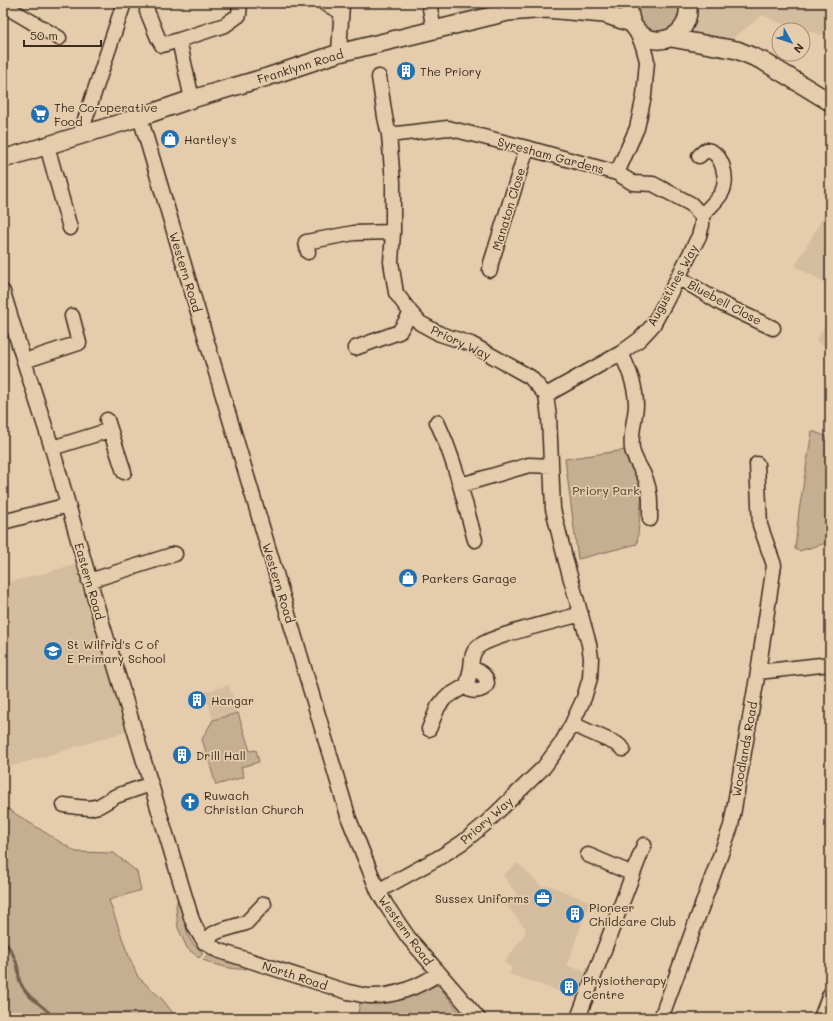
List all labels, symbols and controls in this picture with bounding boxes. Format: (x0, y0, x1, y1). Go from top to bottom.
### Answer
scale bar (24, 22, 101, 48)
north arrow (771, 22, 811, 62)
text: 50 m (30, 27, 58, 43)
text: N (791, 41, 808, 57)
street label: Franklynn Road (255, 45, 346, 87)
building icon: The Priory (395, 60, 417, 82)
place label: The Priory (420, 63, 481, 79)
place label: The Co-operative Food (54, 99, 158, 129)
supermarket icon: The Co-operative Food (29, 103, 51, 125)
shop icon: Hartley's (159, 128, 181, 150)
place label: Hartley's (184, 131, 237, 147)
street label: Syresham Gardens (496, 133, 606, 177)
street label: Manaton Close (488, 166, 528, 252)
street label: Western Road (166, 230, 206, 314)
street label: Augustines Way (643, 241, 701, 329)
street label: Bluebell Close (685, 276, 765, 328)
street label: Priory Way (428, 321, 494, 363)
park label: Priory Park (572, 482, 640, 498)
street label: Eastern Road (71, 541, 109, 622)
street label: Western Road (259, 541, 299, 625)
shop icon: Parkers Garage (397, 567, 419, 589)
place label: Parkers Garage (422, 570, 517, 586)
place label: St Wilfrid's C of E Primary School (67, 636, 166, 666)
school or university icon: St Wilfrid's C of E Primary School (42, 640, 64, 662)
building icon: Hangar (186, 689, 208, 711)
place label: Hangar (211, 692, 254, 708)
street label: Woodlands Road (728, 700, 760, 798)
building icon: Drill Hall (171, 744, 193, 766)
place label: Drill Hall (196, 747, 246, 763)
place label: Ruwach Christian Church (204, 787, 304, 817)
church icon: Ruwach Christian Church (179, 791, 201, 813)
street label: Priory Way (456, 793, 516, 847)
office icon: Sussex Uniforms (532, 887, 554, 909)
place label: Sussex Uniforms (435, 890, 529, 906)
street label: Western Road (375, 892, 437, 969)
place label: Pioneer Childcare Club (589, 899, 676, 929)
building icon: Pioneer Childcare Club (564, 903, 586, 925)
street label: North Road (260, 957, 330, 993)
place label: Physiotherapy Centre (583, 972, 667, 1002)
building icon: Physiotherapy Centre (558, 976, 580, 998)

